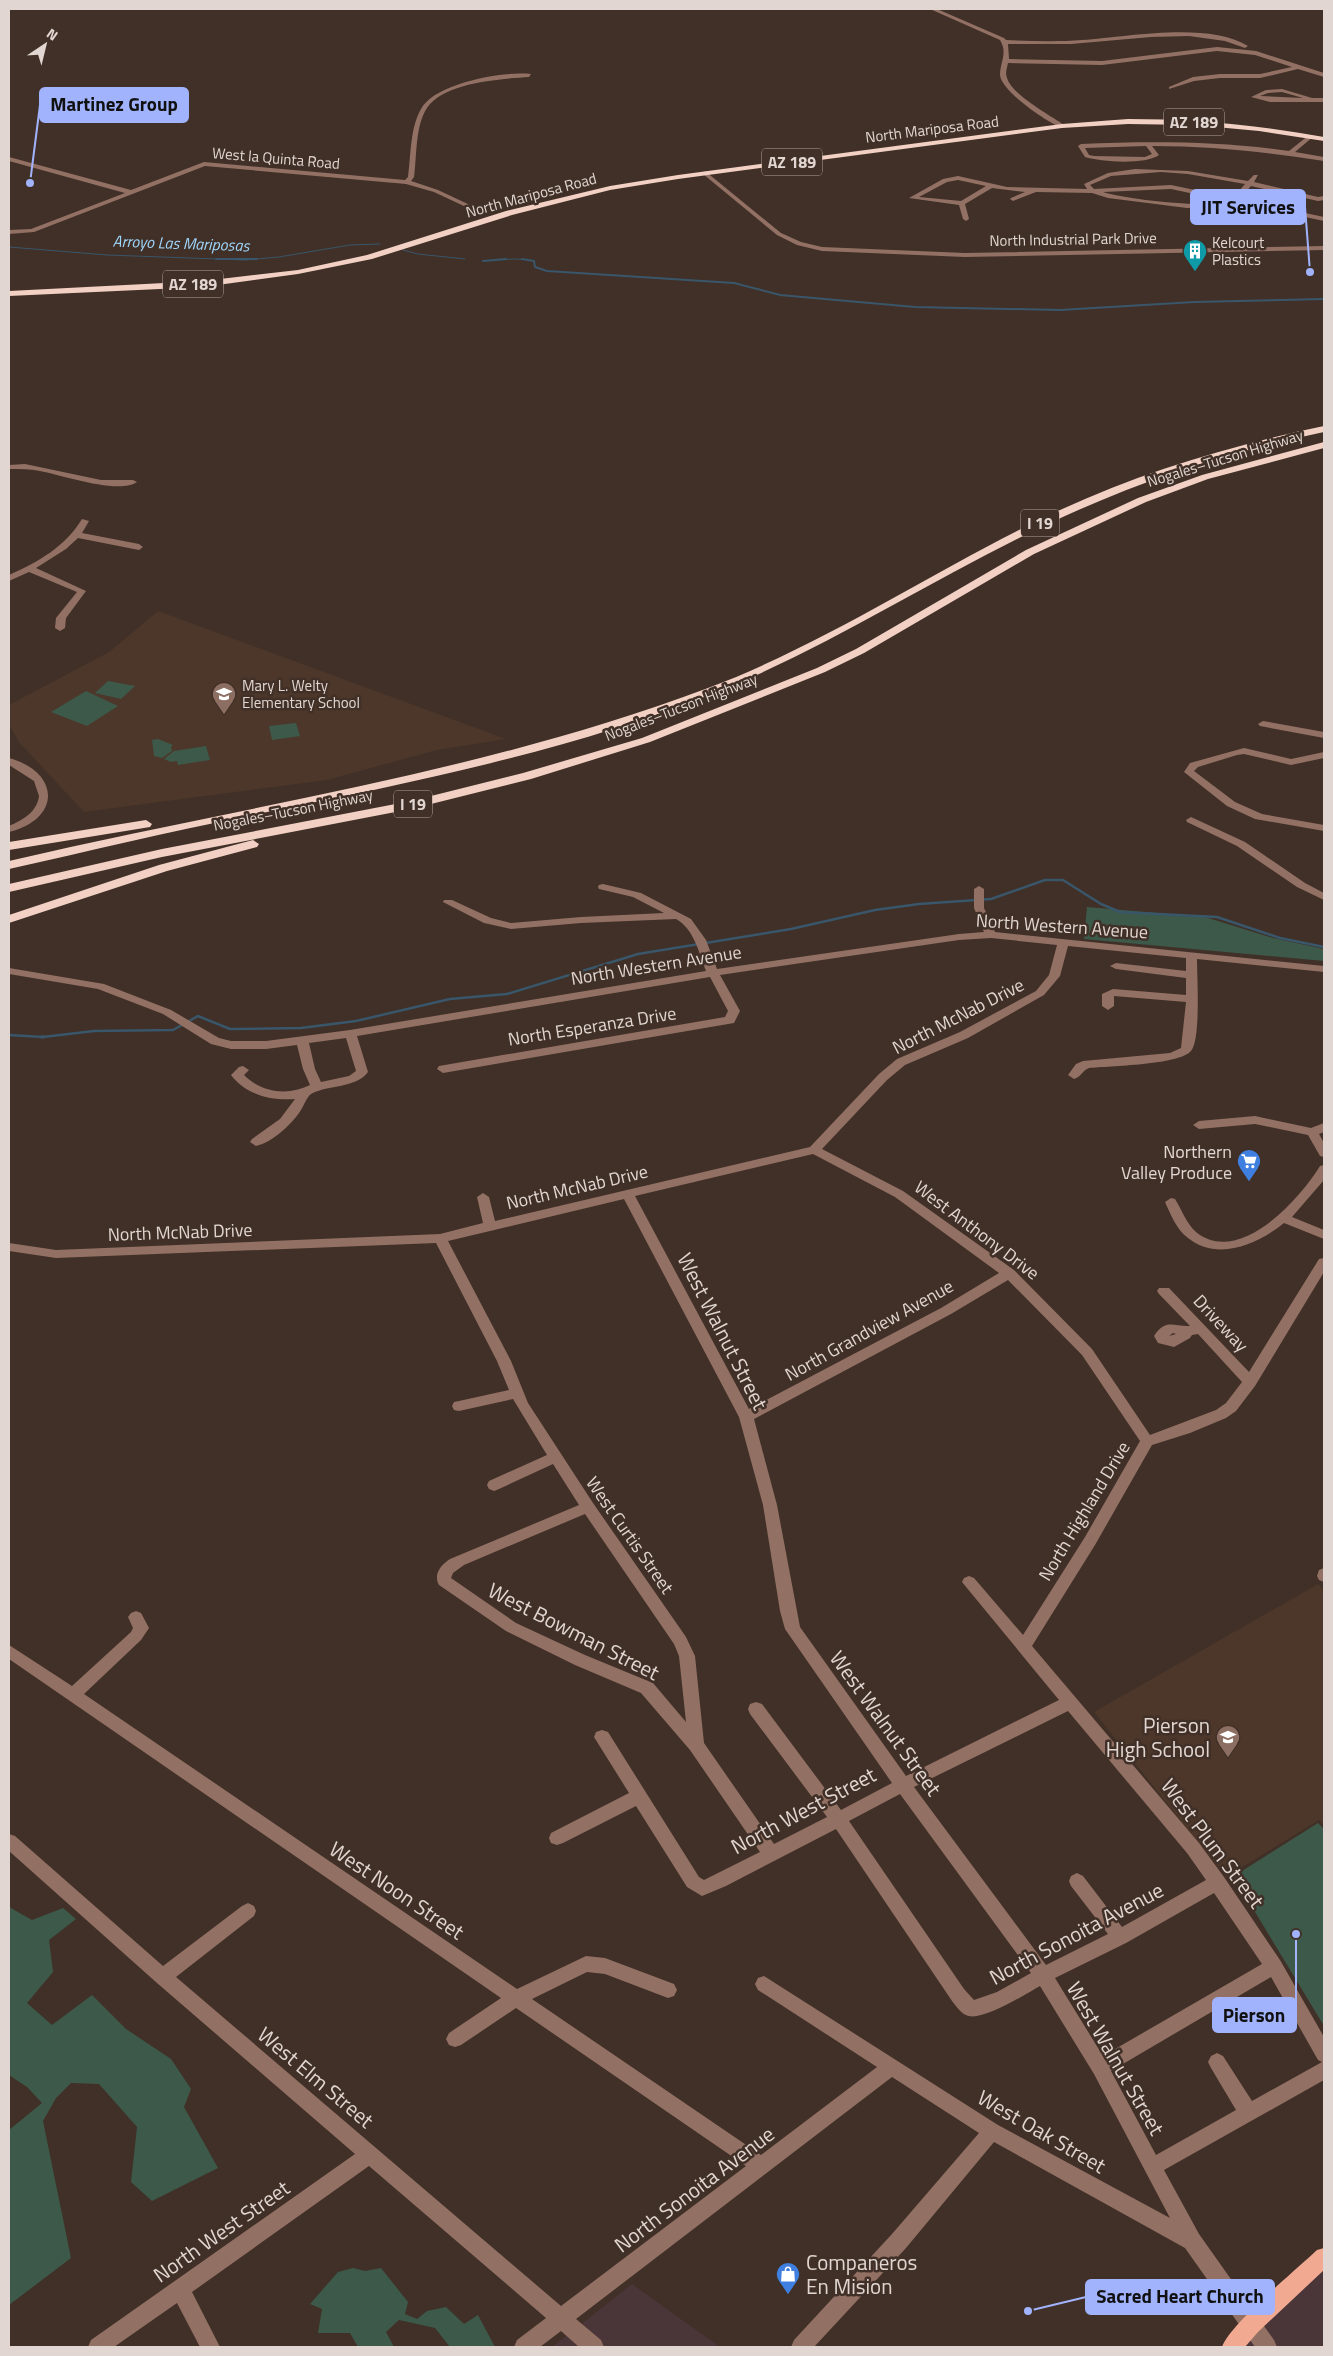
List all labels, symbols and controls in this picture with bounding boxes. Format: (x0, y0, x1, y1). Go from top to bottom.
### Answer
north arrow (20, 20, 70, 70)
text: N (43, 23, 63, 45)
callout: Martinez Group (40, 88, 188, 122)
text: Martinez Group (50, 89, 178, 118)
road number: AZ 189 (1164, 108, 1224, 136)
street label: North Mariposa Road (864, 109, 1000, 149)
street label: West la Quinta Road (211, 141, 341, 175)
road number: AZ 189 (762, 148, 822, 176)
street label: North Mariposa Road (463, 166, 599, 224)
callout: JIT Services (1191, 190, 1305, 224)
text: JIT Services (1201, 192, 1295, 221)
street label: North Industrial Park Drive (989, 226, 1157, 252)
water label: Arroyo Las Mariposas (112, 229, 251, 257)
place label: Kelcourt Plastics (1212, 231, 1265, 271)
building icon: Kelcourt Plastics (1182, 238, 1208, 272)
road number: AZ 189 (163, 270, 223, 298)
street label: Nogales–Tucson Highway (1144, 423, 1306, 493)
road number: I 19 (1021, 509, 1059, 536)
street label: Nogales–Tucson Highway (601, 667, 761, 747)
place label: Mary L. Welty Elementary School (242, 674, 360, 714)
school or university icon: Mary L. Welty Elementary School (211, 681, 237, 715)
street label: Nogales–Tucson Highway (211, 783, 375, 837)
road number: I 19 (394, 791, 432, 818)
street label: North Western Avenue (975, 907, 1149, 945)
street label: North Western Avenue (569, 938, 743, 992)
street label: North McNab Drive (887, 971, 1029, 1061)
street label: North Esperanza Drive (506, 999, 678, 1053)
place label: Northern Valley Produce (1121, 1138, 1232, 1186)
supermarket icon: Northern Valley Produce (1236, 1148, 1262, 1182)
street label: North McNab Drive (504, 1158, 650, 1216)
street label: West Anthony Drive (909, 1174, 1045, 1286)
street label: North McNab Drive (107, 1216, 253, 1248)
street label: West Walnut Street (670, 1247, 777, 1416)
street label: North Grandview Avenue (780, 1272, 958, 1388)
street label: Driveway (1187, 1288, 1255, 1358)
street label: North Highland Drive (1032, 1436, 1136, 1586)
street label: West Curtis Street (579, 1471, 681, 1600)
street label: West Bowman Street (483, 1574, 666, 1688)
street label: West Walnut Street (822, 1644, 950, 1803)
place label: Pierson High School (1106, 1709, 1210, 1765)
school or university icon: Pierson High School (1215, 1724, 1241, 1758)
street label: North West Street (725, 1758, 882, 1862)
street label: West Plum Street (1153, 1771, 1273, 1915)
street label: West Noon Street (323, 1833, 471, 1947)
street label: North Sonoita Avenue (983, 1873, 1169, 1993)
street label: West Walnut Street (1059, 1975, 1173, 2141)
callout: Pierson (1213, 1998, 1296, 2032)
text: Pierson (1223, 2000, 1285, 2029)
street label: West Elm Street (251, 2019, 382, 2136)
street label: West Oak Street (972, 2081, 1113, 2181)
street label: North Sonoita Avenue (607, 2118, 781, 2260)
street label: North West Street (146, 2172, 296, 2290)
place label: Companeros En Mision (806, 2246, 917, 2302)
shop icon: Companeros En Mision (775, 2261, 801, 2295)
callout: Sacred Heart Church (1086, 2280, 1274, 2314)
text: Sacred Heart Church (1096, 2281, 1264, 2310)

